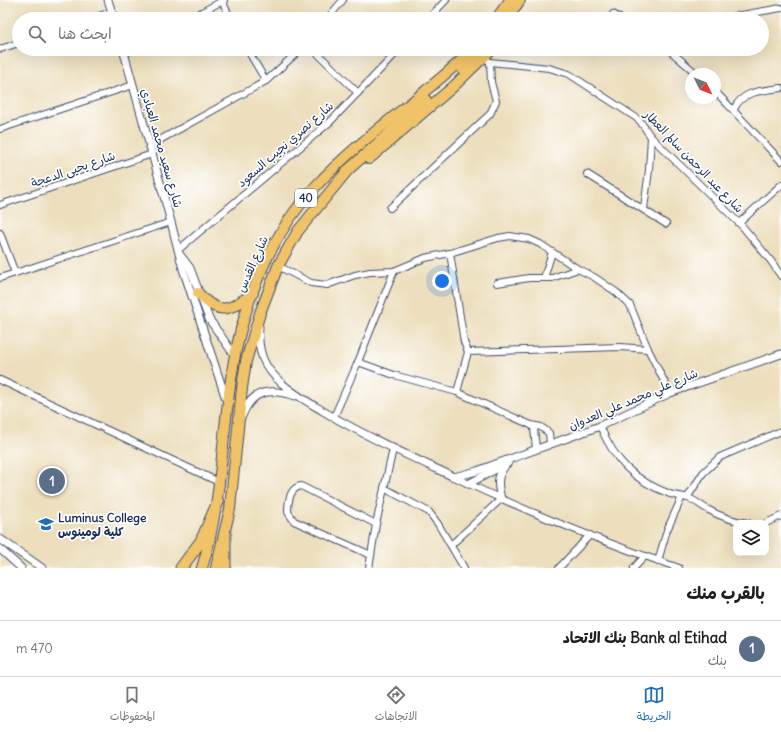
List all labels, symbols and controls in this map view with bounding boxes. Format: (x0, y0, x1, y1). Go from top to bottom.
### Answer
search box (12, 12, 769, 56)
icon: search (26, 23, 48, 45)
text: ابحث هنا (58, 24, 112, 43)
north arrow (685, 68, 721, 104)
street label: شارع سعيد محمد العبادي (136, 87, 186, 210)
street label: شارع نصري نجيب السعود (234, 98, 338, 192)
street label: شارع عبد الرحمن سالم العطار (638, 106, 747, 218)
street label: شارع يحيى الدعجة (29, 148, 118, 192)
road number: 40 (295, 189, 317, 207)
street label: شارع القدس (233, 234, 273, 295)
your location (432, 271, 452, 291)
street label: شارع علي محمد علي العدوان (566, 365, 701, 437)
pin: 1 (39, 466, 65, 496)
place label: Luminus College كلية لومينوس (58, 510, 147, 540)
school or university icon: Luminus College كلية لومينوس (37, 515, 55, 533)
map controls (733, 520, 769, 556)
button: layers (733, 520, 769, 556)
text: بالقرب منك (686, 582, 765, 604)
text: Bank al Etihad بنك الاتحاد (563, 628, 727, 647)
text: 470 m (16, 640, 53, 657)
text: 1 (749, 640, 755, 657)
text: بنك (708, 652, 727, 669)
tab: المحفوظات (110, 684, 155, 726)
tab: الاتجاهات (375, 684, 417, 726)
tab: الخريطة (637, 684, 671, 726)

